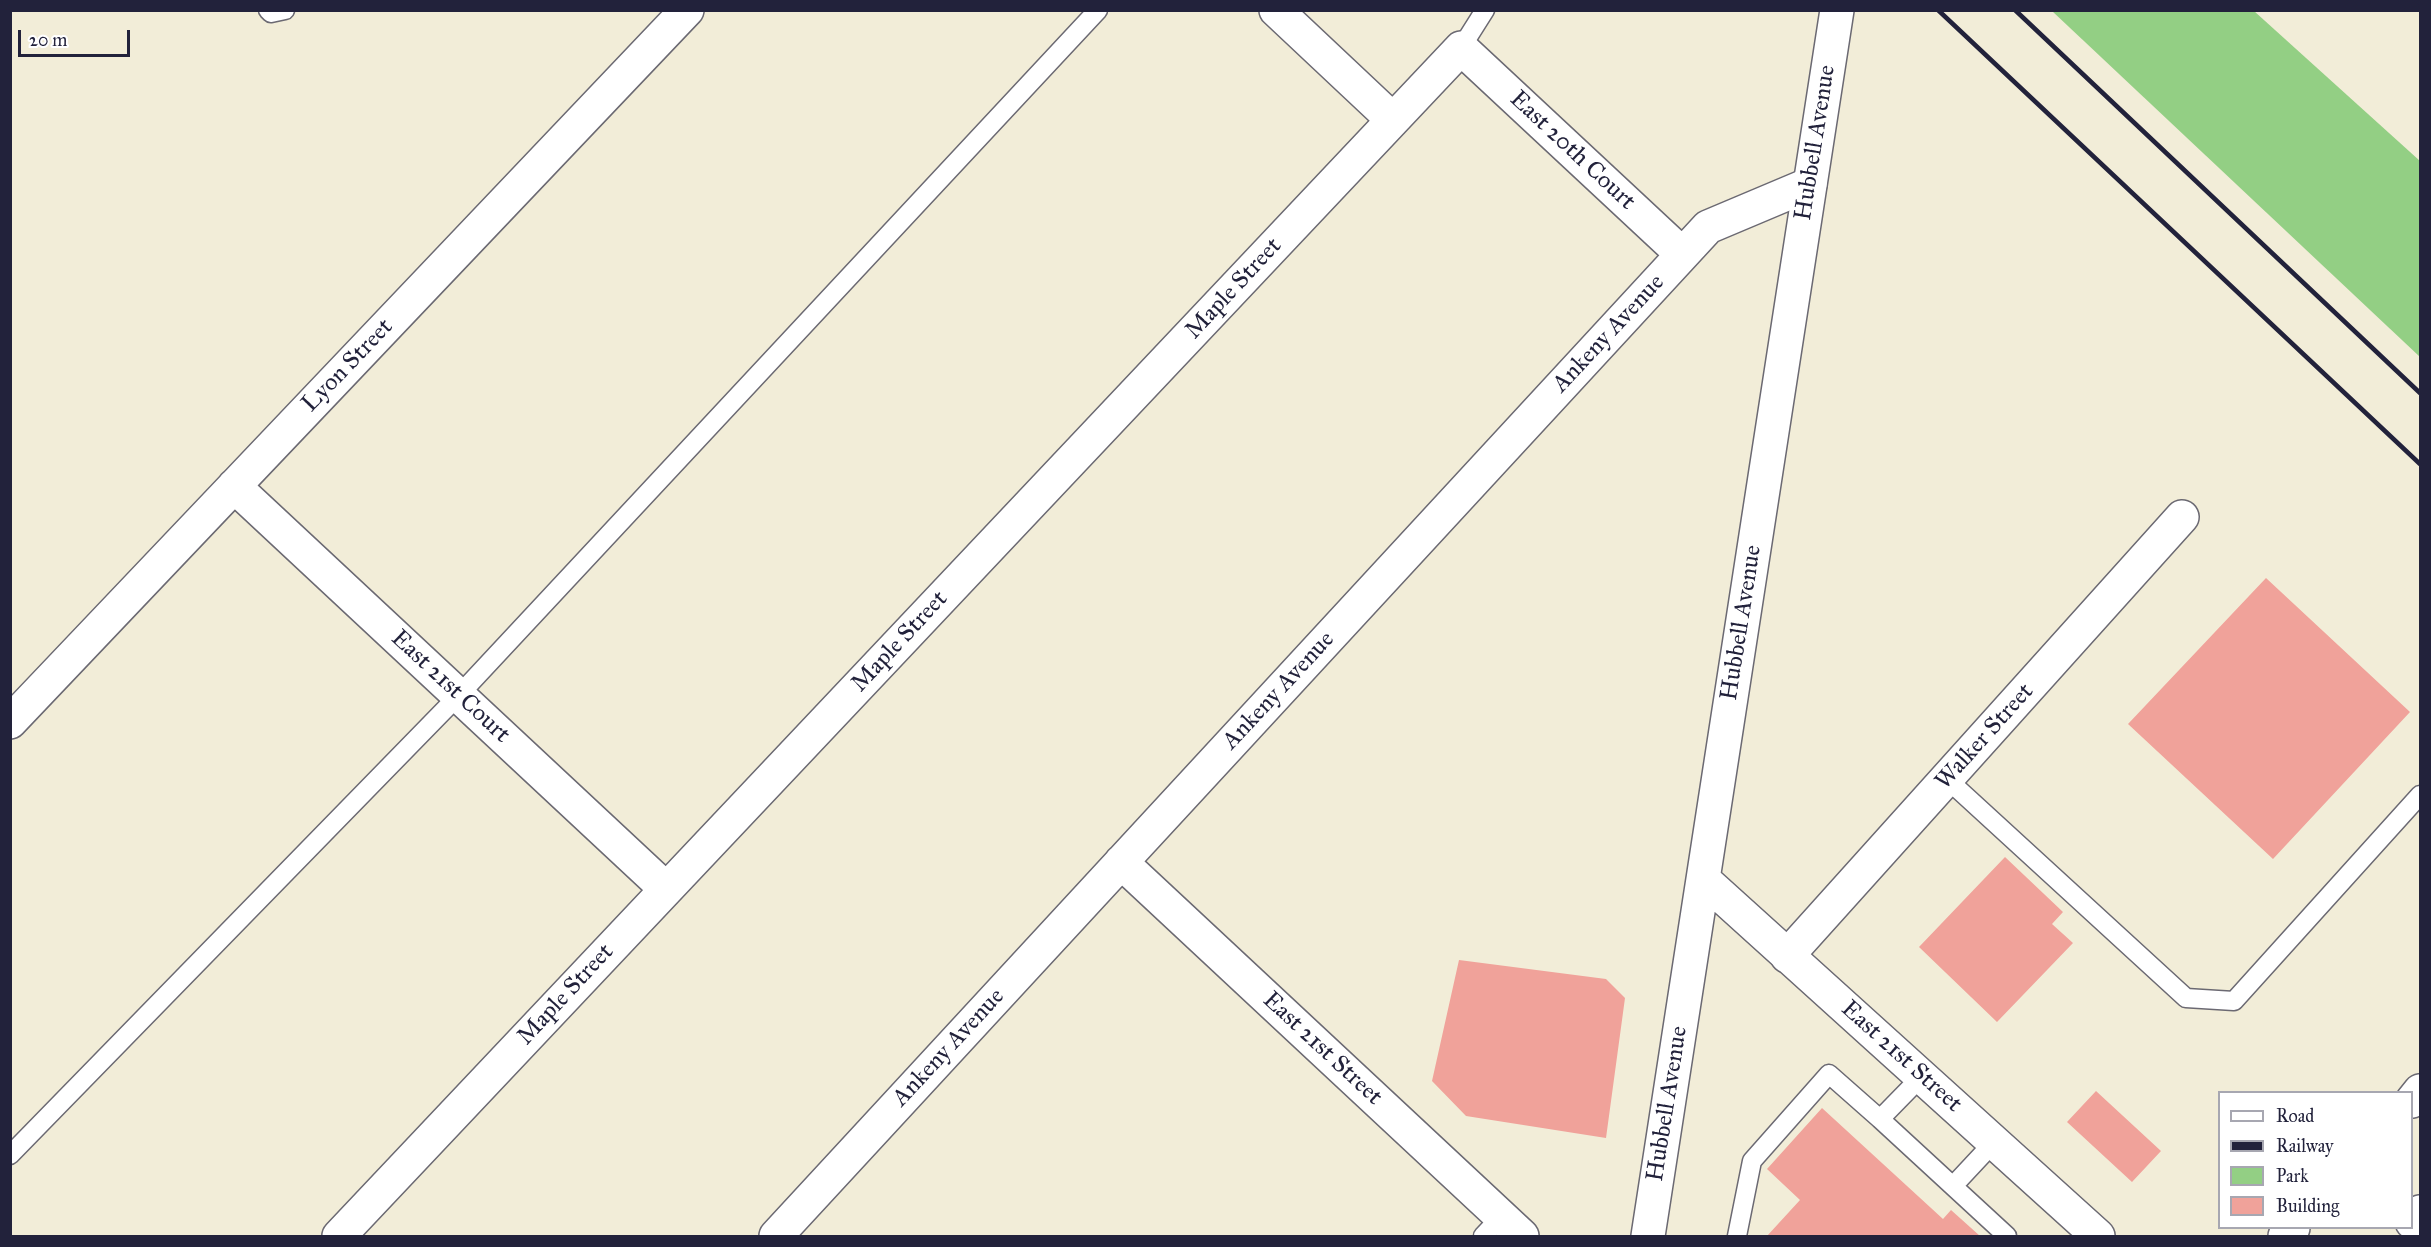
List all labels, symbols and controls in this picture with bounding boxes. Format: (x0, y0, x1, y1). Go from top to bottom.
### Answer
scale bar (21, 18, 134, 56)
text: 20 m (29, 29, 67, 51)
street label: Hubbell Avenue (1790, 63, 1842, 223)
street label: East 20th Court (1503, 85, 1641, 217)
street label: Maple Street (1180, 232, 1288, 346)
street label: Ankeny Avenue (1547, 269, 1671, 399)
street label: Lyon Street (296, 313, 400, 419)
street label: Hubbell Avenue (1716, 543, 1768, 703)
street label: Maple Street (846, 585, 954, 699)
street label: East 21st Court (384, 624, 516, 750)
street label: Ankeny Avenue (1217, 626, 1341, 756)
street label: Walker Street (1930, 678, 2040, 796)
street label: Maple Street (512, 938, 620, 1052)
street label: Ankeny Avenue (887, 983, 1011, 1113)
street label: East 21st Street (1256, 986, 1388, 1112)
street label: East 21st Street (1834, 995, 1968, 1119)
street label: Hubbell Avenue (1642, 1024, 1694, 1184)
legend (2218, 1091, 2413, 1229)
text: Road (2276, 1105, 2314, 1127)
text: Railway (2276, 1135, 2333, 1157)
text: Park (2276, 1165, 2309, 1187)
text: Building (2276, 1195, 2339, 1217)

